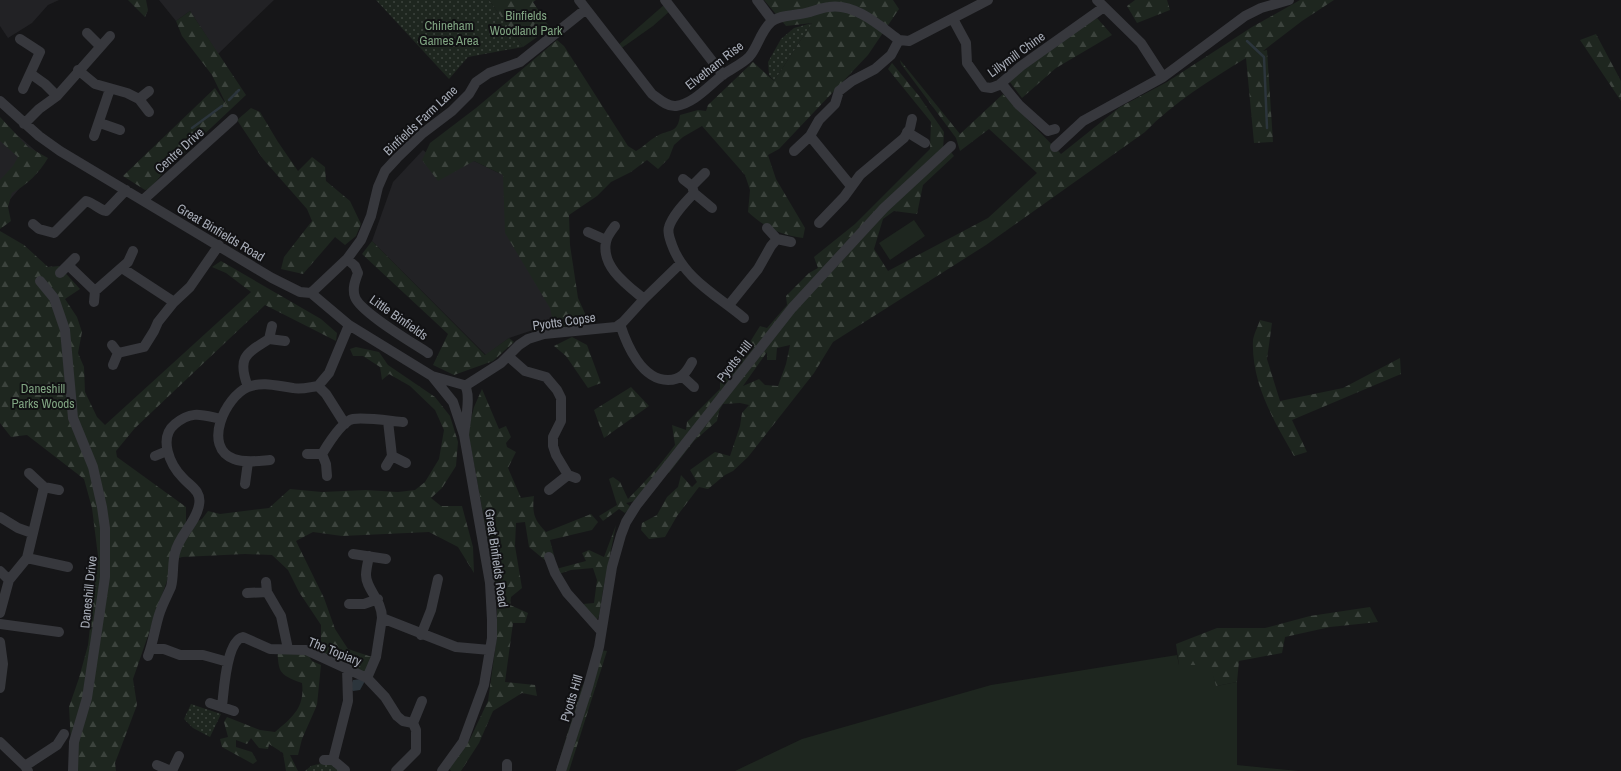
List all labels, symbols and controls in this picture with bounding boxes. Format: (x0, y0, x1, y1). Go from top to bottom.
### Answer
park label: Binfields Woodland Park (490, 7, 563, 39)
park label: Chineham Games Area (419, 17, 479, 49)
street label: Lillymill Chine (984, 28, 1048, 81)
street label: Elvetham Rise (682, 37, 747, 93)
street label: Binfields Farm Lane (380, 82, 461, 159)
street label: Centre Drive (151, 124, 208, 177)
street label: Great Binfields Road (174, 200, 268, 265)
street label: Little Binfields (366, 291, 431, 344)
street label: Pyotts Copse (531, 309, 597, 334)
street label: Pyotts Hill (713, 337, 756, 385)
park label: Daneshill Parks Woods (11, 380, 75, 412)
street label: Great Binfields Road (481, 508, 512, 609)
street label: Daneshill Drive (76, 555, 101, 629)
street label: The Topiary (306, 633, 365, 670)
street label: Pyotts Hill (556, 673, 587, 724)

